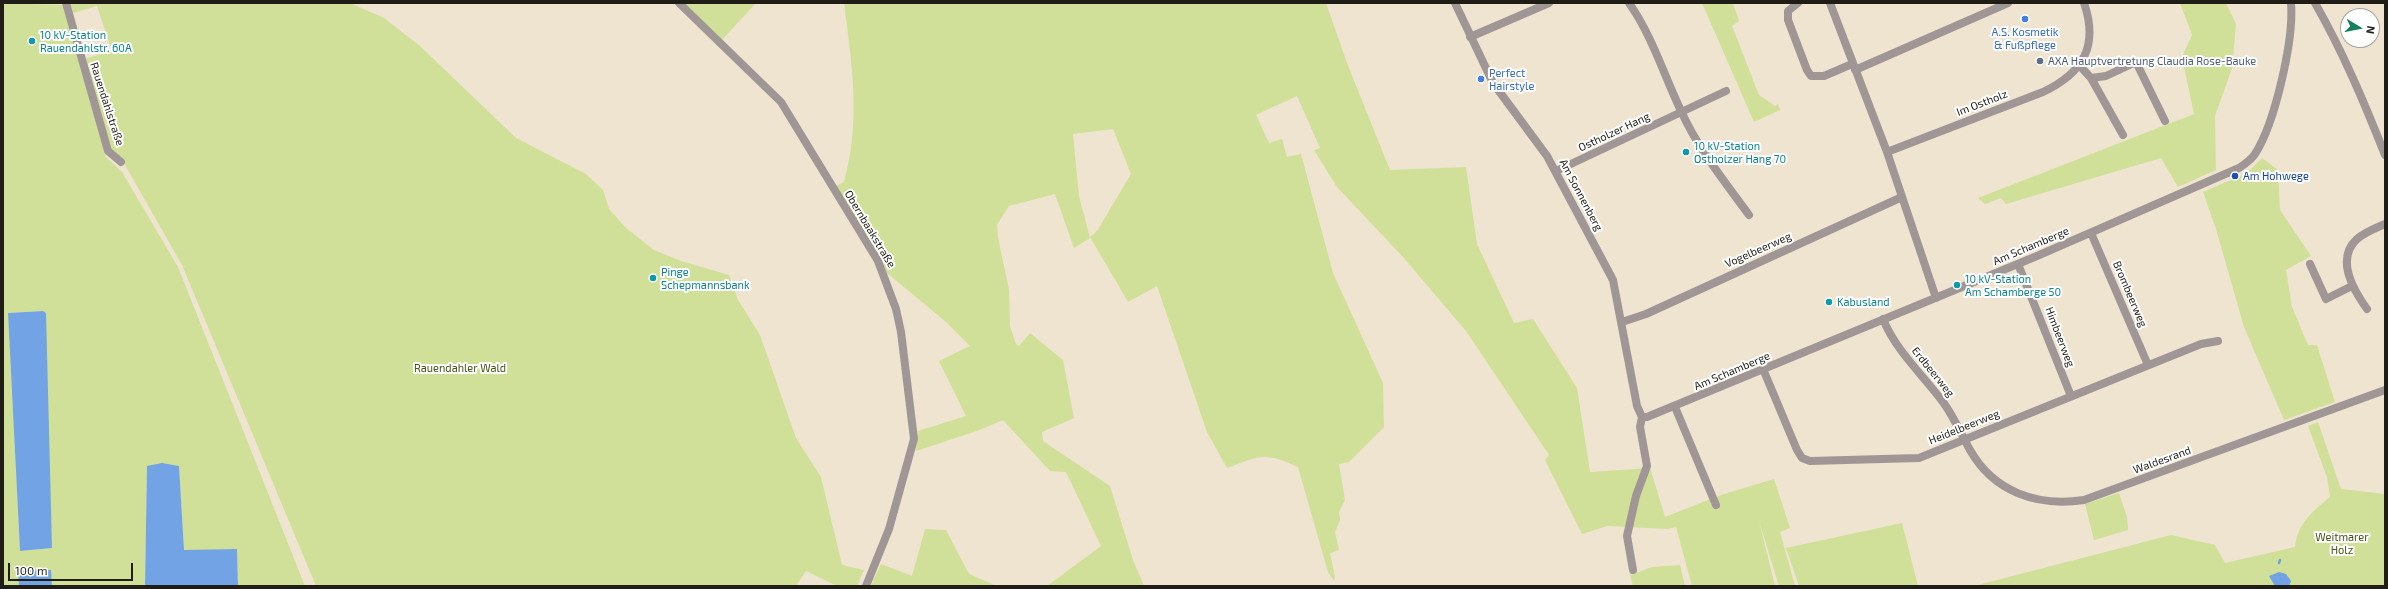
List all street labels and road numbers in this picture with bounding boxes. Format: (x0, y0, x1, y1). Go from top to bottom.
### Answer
street label: Rauendahlstraße (87, 61, 127, 147)
street label: Im Ostholz (1955, 87, 2009, 119)
street label: Ostholzer Hang (1576, 110, 1652, 154)
street label: Am Sonnenberg (1557, 157, 1605, 233)
street label: Obernbaakstraße (842, 188, 898, 270)
street label: Am Schamberge (1991, 224, 2071, 268)
street label: Vogelbeerweg (1723, 229, 1793, 271)
street label: Brombeerweg (2110, 259, 2150, 329)
street label: Himbeerweg (2042, 305, 2078, 369)
street label: Erdbeerweg (1909, 344, 1957, 400)
street label: Am Schamberge (1692, 349, 1772, 393)
street label: Heidelbeerweg (1927, 407, 2001, 447)
street label: Waldesrand (2131, 443, 2193, 477)

